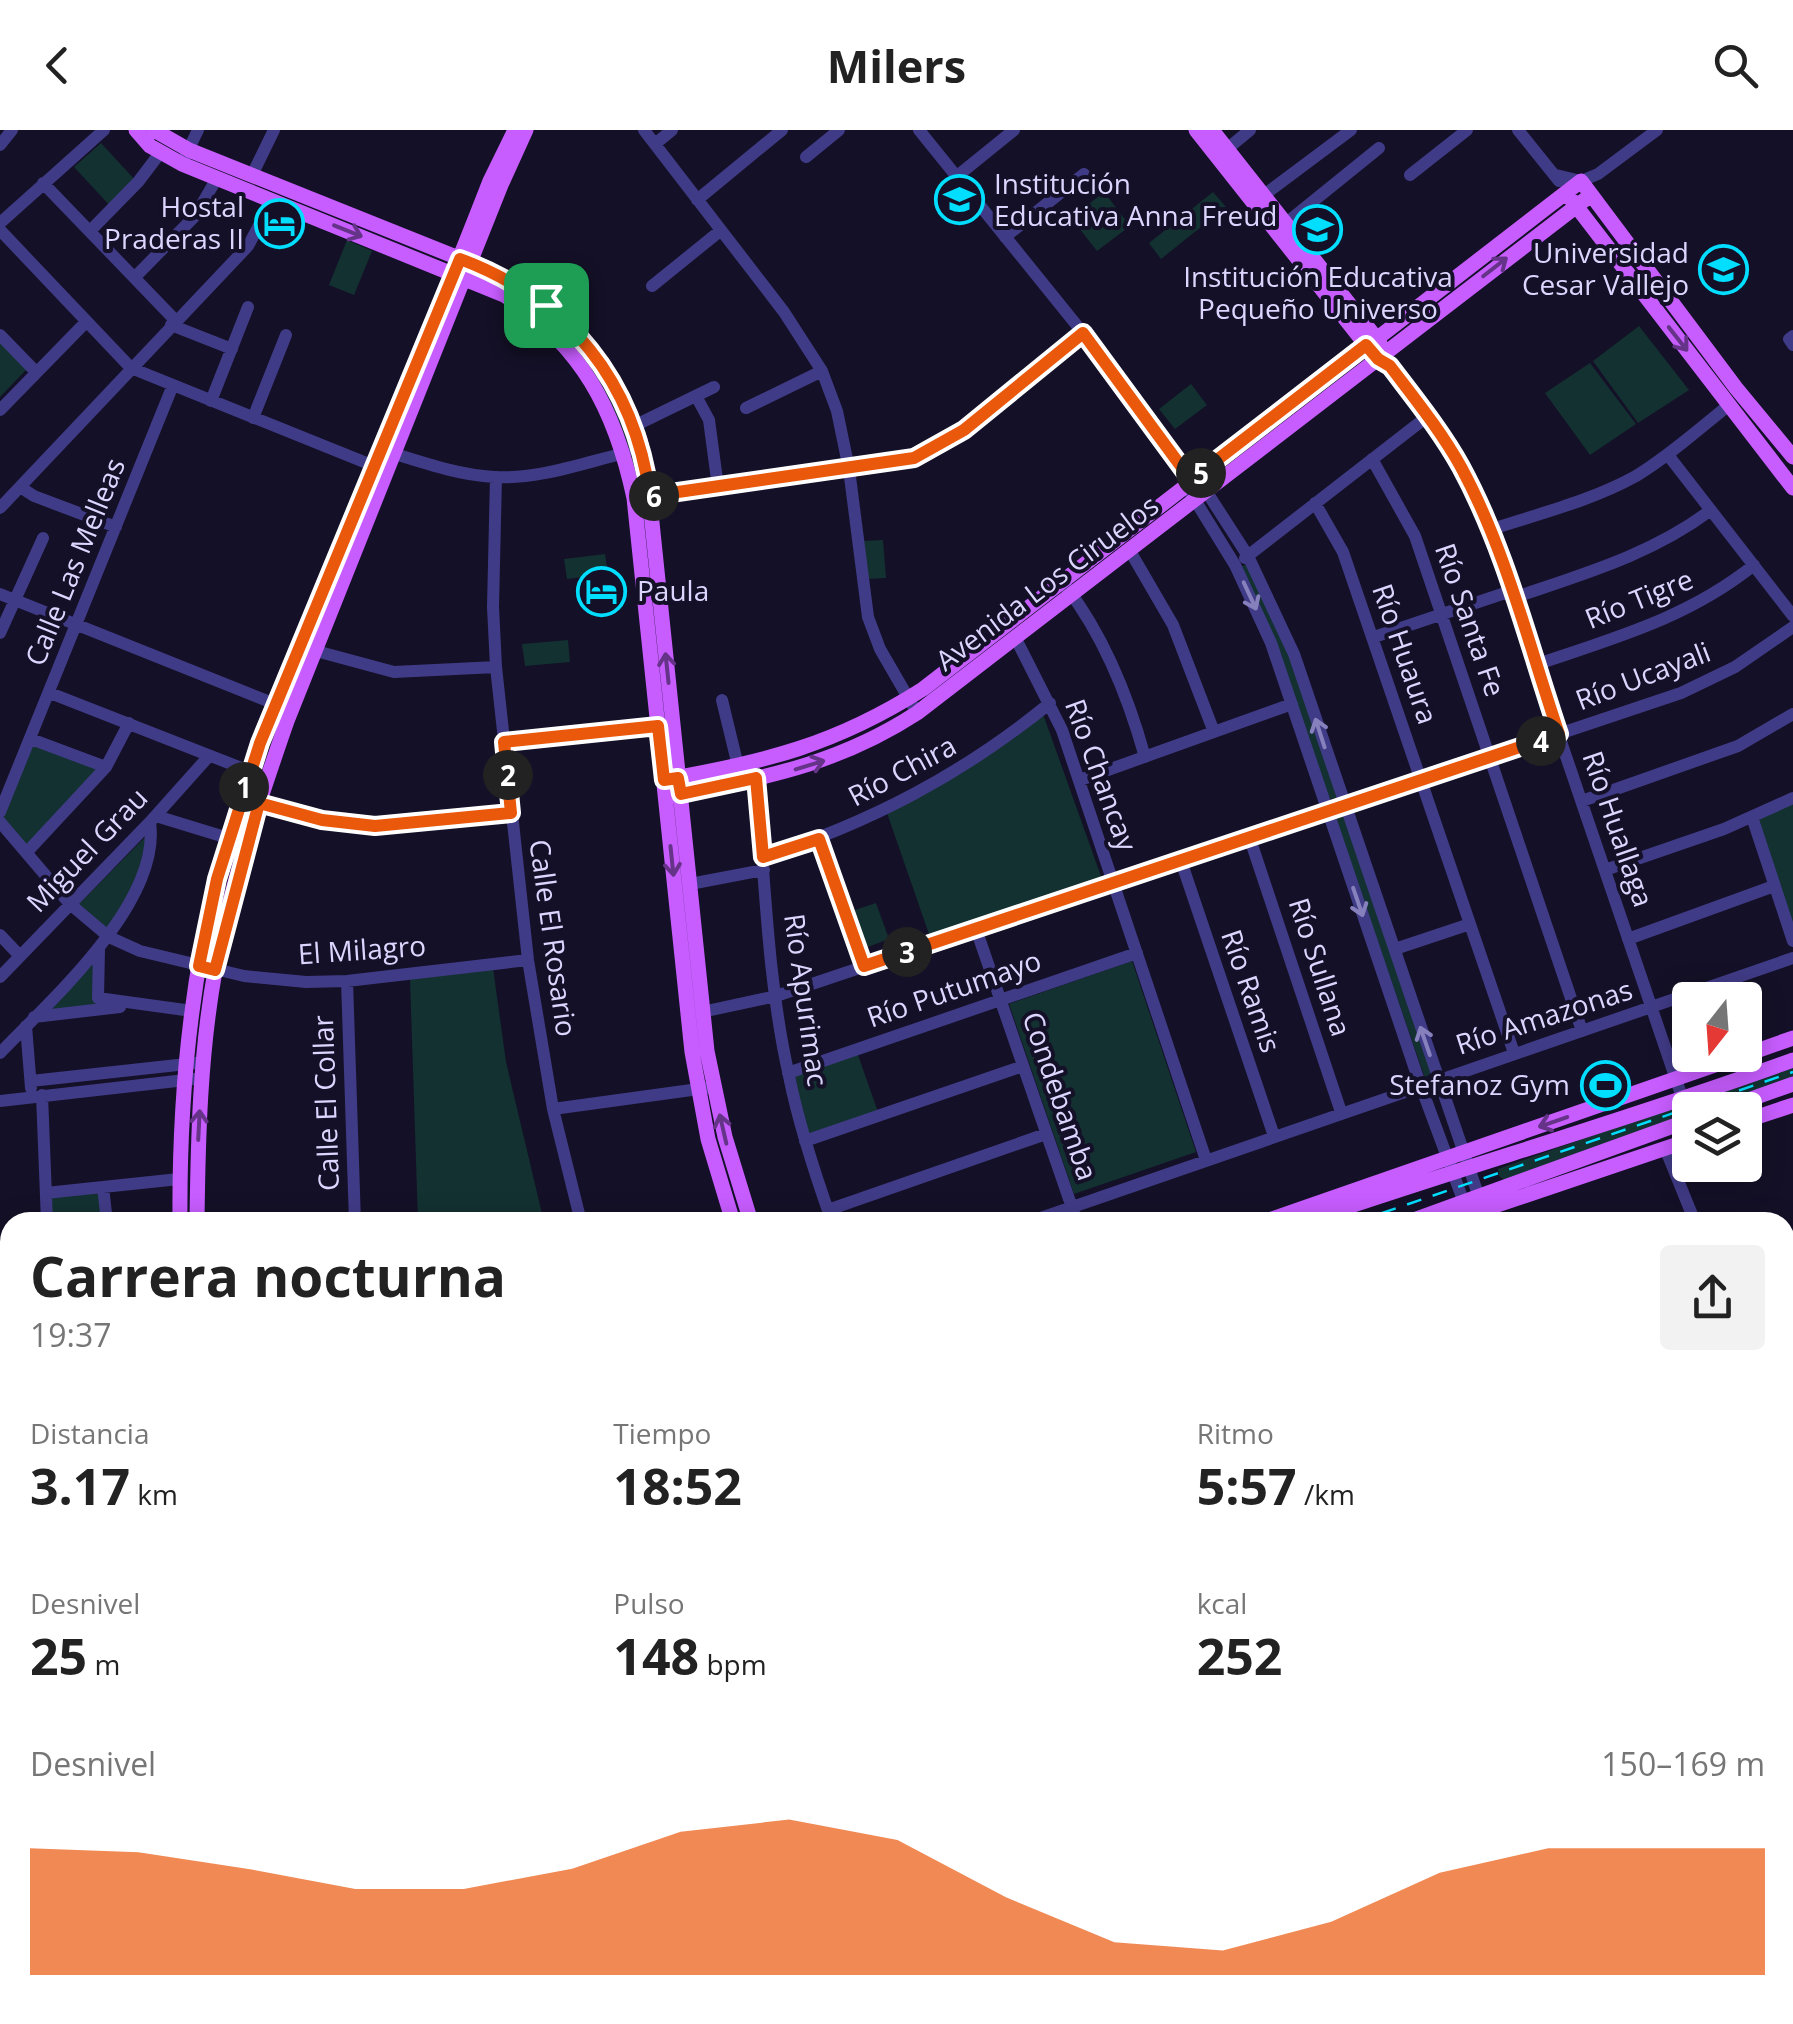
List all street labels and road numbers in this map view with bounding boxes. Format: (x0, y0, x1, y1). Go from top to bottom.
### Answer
street label: Calle Las Melleas (15, 452, 133, 671)
street label: Avenida Los Ciruelos (927, 486, 1166, 679)
street label: Río Santa Fe (1427, 538, 1515, 701)
street label: Río Tigre (1579, 559, 1698, 637)
street label: Río Huaura (1364, 578, 1448, 729)
street label: Río Ucayali (1570, 632, 1716, 718)
street label: Río Chancay (1057, 693, 1147, 857)
street label: Río Chira (841, 726, 962, 814)
street label: Río Huallaga (1575, 746, 1663, 912)
street label: Miguel Grau (17, 779, 155, 920)
street label: Calle El Rosario (521, 837, 587, 1039)
street label: Río Sullana (1281, 893, 1361, 1041)
street label: Río Apurimac (776, 911, 838, 1089)
street label: Río Ramis (1213, 924, 1291, 1057)
street label: El Milagro (297, 926, 427, 972)
street label: Río Putumayo (861, 940, 1046, 1036)
street label: Río Amazonas (1450, 970, 1637, 1063)
street label: Condebamba (1014, 1006, 1108, 1185)
street label: Calle El Collar (303, 1014, 347, 1192)

